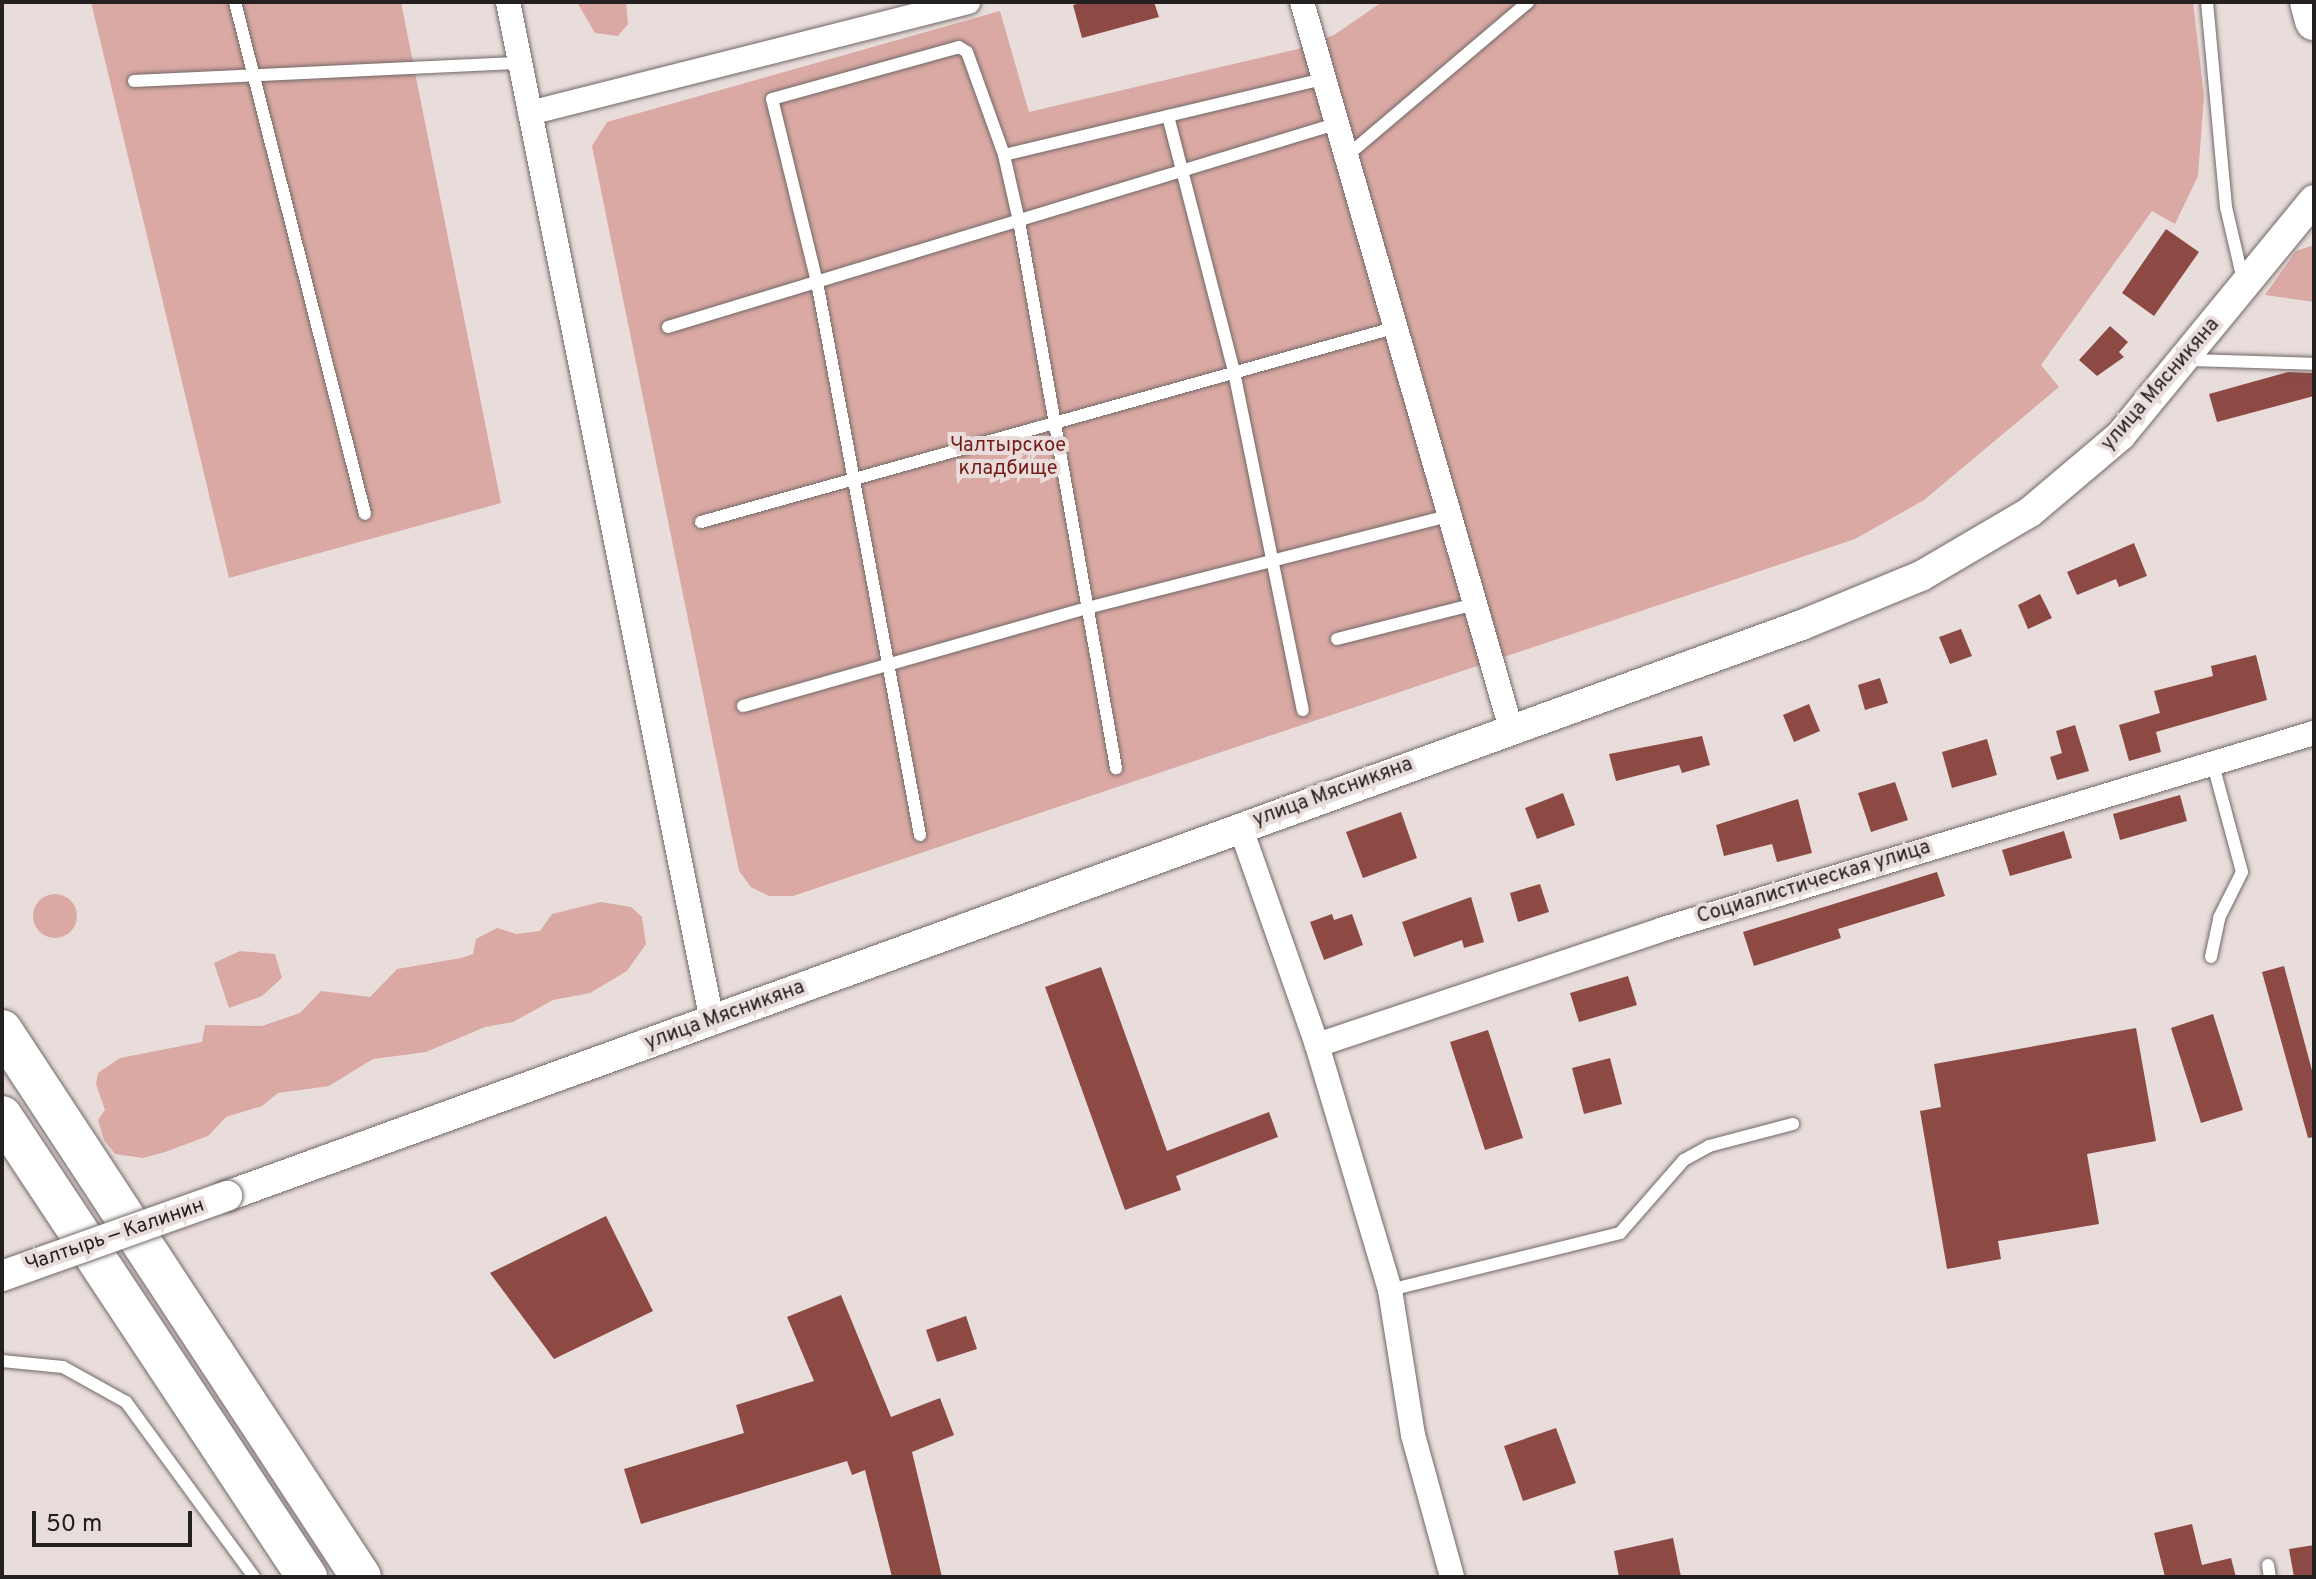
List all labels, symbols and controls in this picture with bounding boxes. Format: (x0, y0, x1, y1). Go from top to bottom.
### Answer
street label: улица Мясникяна (2097, 314, 2225, 456)
park label: Чалтырское кладбище (950, 434, 1066, 481)
street label: улица Мясникяна (1250, 753, 1416, 833)
street label: Социалистическая улица (1694, 836, 1934, 930)
street label: улица Мясникяна (642, 976, 808, 1056)
street label: Чалтырь — Калинин (22, 1194, 208, 1278)
scale bar (36, 1495, 196, 1545)
text: 50 m (46, 1510, 102, 1540)

